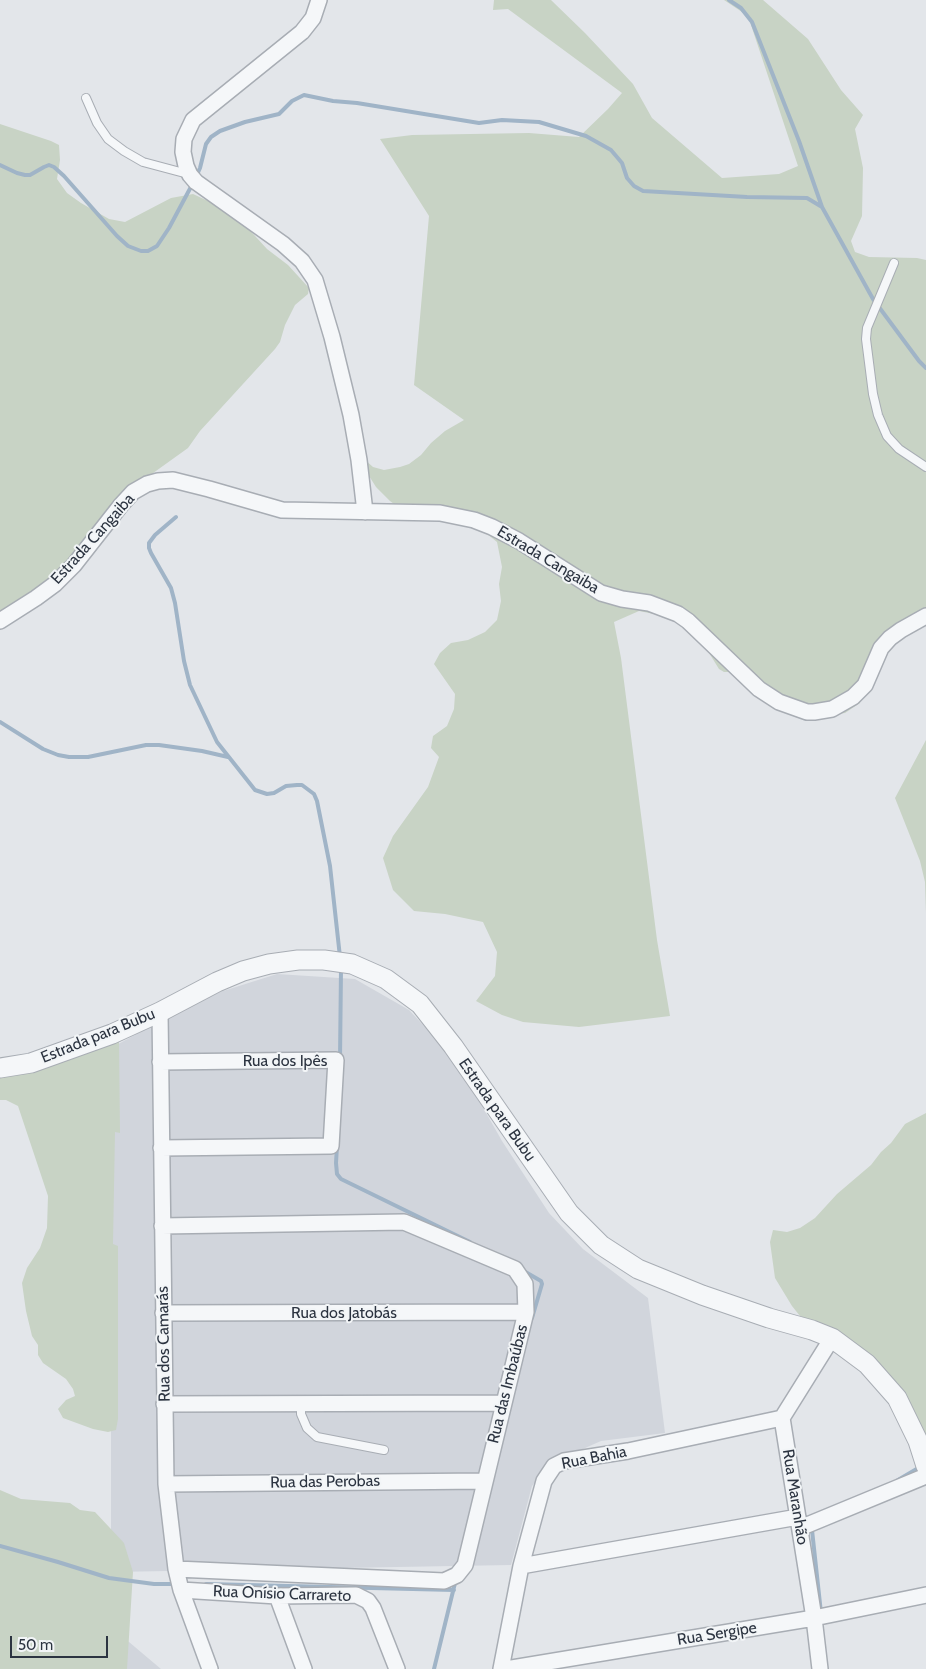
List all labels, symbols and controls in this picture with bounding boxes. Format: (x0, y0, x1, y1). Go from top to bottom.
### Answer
street label: Estrada Cangaiba (47, 490, 139, 588)
street label: Estrada Cangaiba (493, 522, 603, 598)
street label: Estrada para Bubu (38, 1004, 158, 1068)
street label: Rua dos Ipês (243, 1051, 327, 1071)
street label: Estrada para Bubu (454, 1055, 540, 1165)
street label: Rua dos Camarás (153, 1286, 175, 1402)
street label: Rua dos Jatobás (291, 1303, 397, 1323)
street label: Rua das Imbaúbas (484, 1322, 532, 1446)
street label: Rua Bahia (560, 1442, 628, 1474)
street label: Rua Maranhão (778, 1448, 812, 1546)
street label: Rua das Perobas (270, 1471, 380, 1493)
street label: Rua Onísio Carrareto (212, 1582, 352, 1606)
street label: Rua Sergipe (676, 1618, 758, 1650)
scale bar (12, 1626, 110, 1658)
text: 50 m (18, 1636, 53, 1654)

